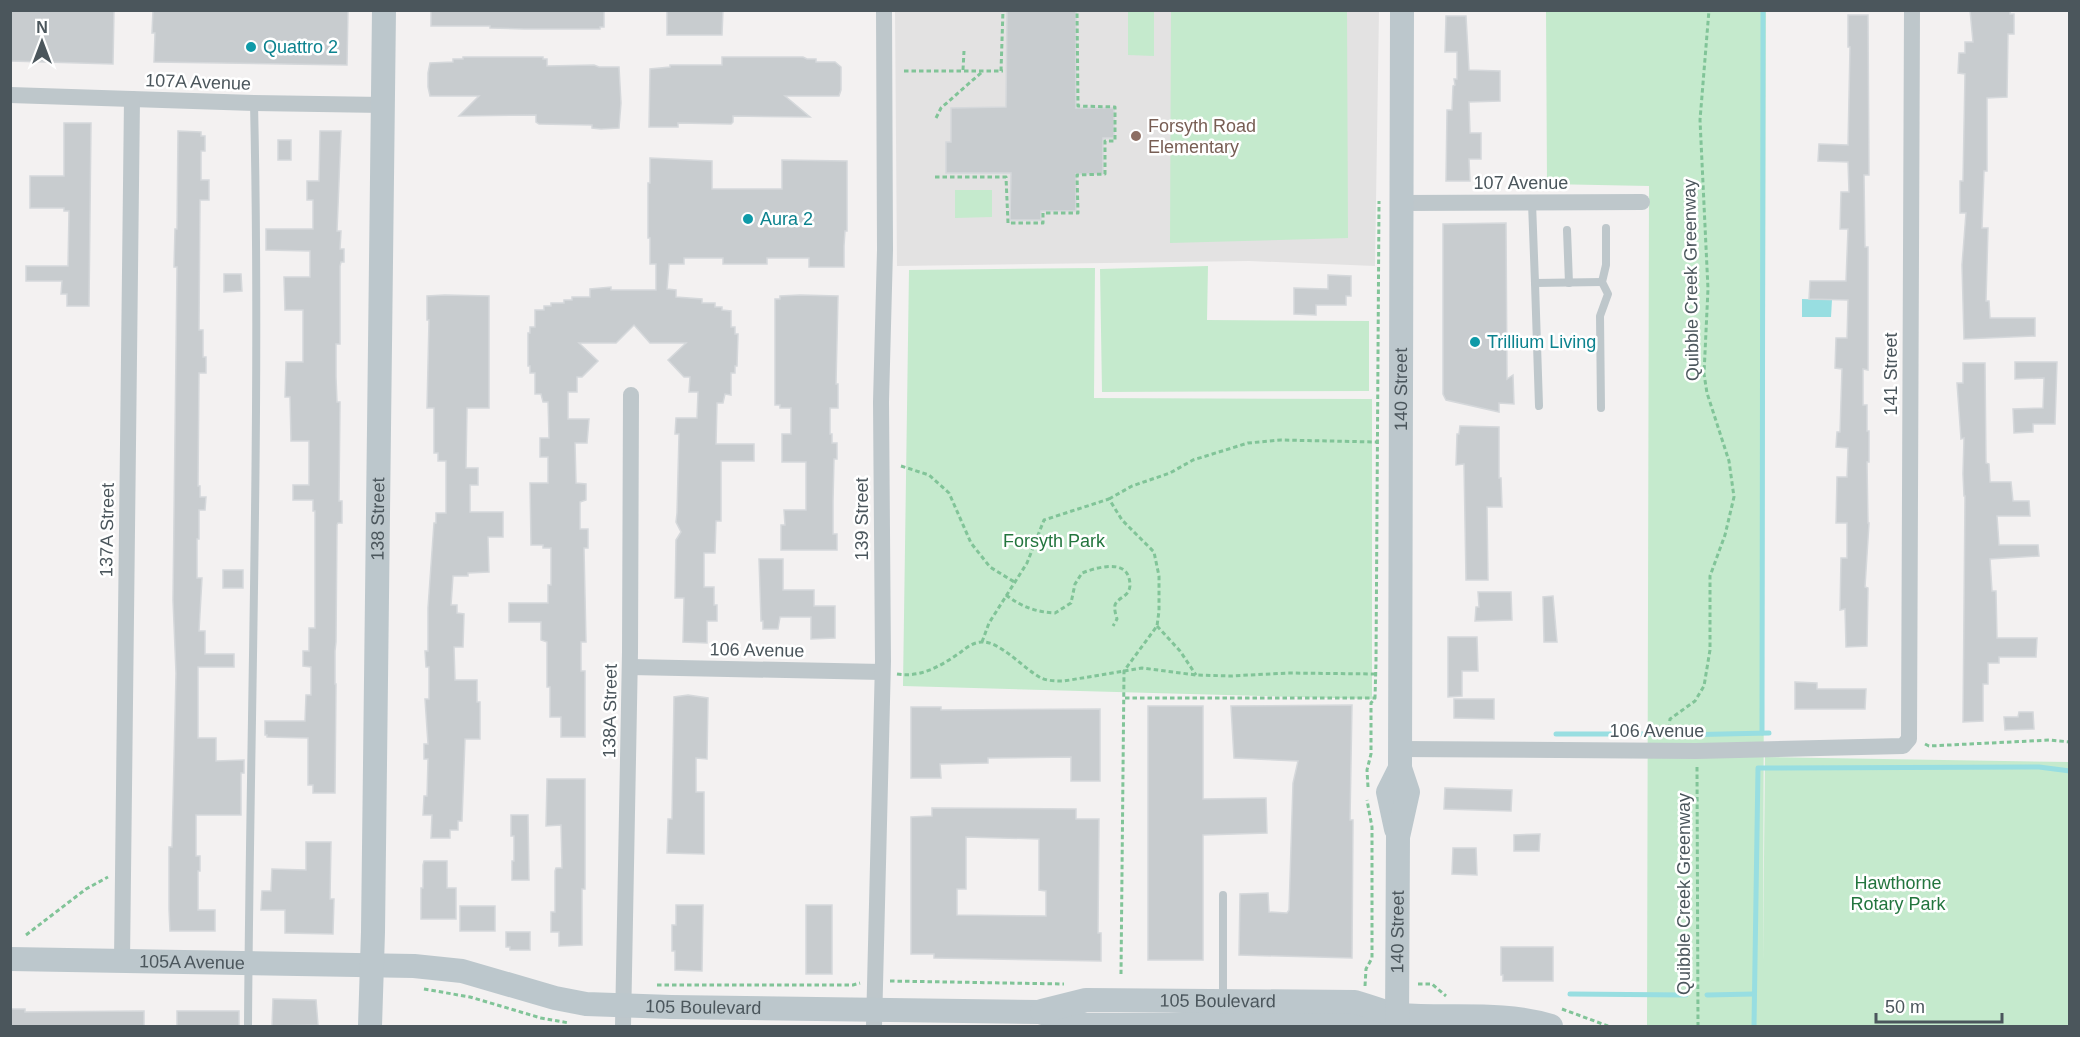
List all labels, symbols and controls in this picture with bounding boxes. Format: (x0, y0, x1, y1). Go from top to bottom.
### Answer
north arrow (12, 12, 72, 72)
text: N (36, 19, 48, 36)
place label: Quattro 2 (263, 37, 338, 57)
marker: Quattro 2 (244, 40, 258, 54)
street label: 107A Avenue (145, 70, 251, 94)
place label: Forsyth Road Elementary (1148, 116, 1256, 157)
marker: Forsyth Road Elementary (1129, 129, 1143, 143)
street label: 107 Avenue (1474, 173, 1568, 193)
street label: Quibble Creek Greenway (1679, 179, 1703, 381)
place label: Aura 2 (760, 209, 813, 229)
marker: Aura 2 (741, 212, 755, 226)
place label: Trillium Living (1487, 332, 1596, 352)
street label: 141 Street (1881, 332, 1901, 416)
marker: Trillium Living (1468, 335, 1482, 349)
street label: 140 Street (1391, 348, 1411, 431)
street label: 138 Street (367, 477, 388, 561)
street label: 139 Street (852, 477, 872, 561)
street label: 137A Street (96, 483, 118, 577)
park label: Forsyth Park (1003, 531, 1106, 551)
street label: 106 Avenue (709, 639, 805, 661)
street label: 138A Street (599, 664, 621, 758)
street label: 106 Avenue (1610, 721, 1704, 741)
street label: Quibble Creek Greenway (1674, 793, 1694, 995)
park label: Hawthorne Rotary Park (1850, 873, 1947, 914)
street label: 140 Street (1387, 890, 1408, 974)
street label: 105A Avenue (139, 951, 245, 973)
scale bar (1876, 986, 2002, 1024)
street label: 105 Boulevard (1159, 991, 1276, 1011)
street label: 105 Boulevard (645, 996, 761, 1018)
text: 50 m (1885, 997, 1925, 1017)

